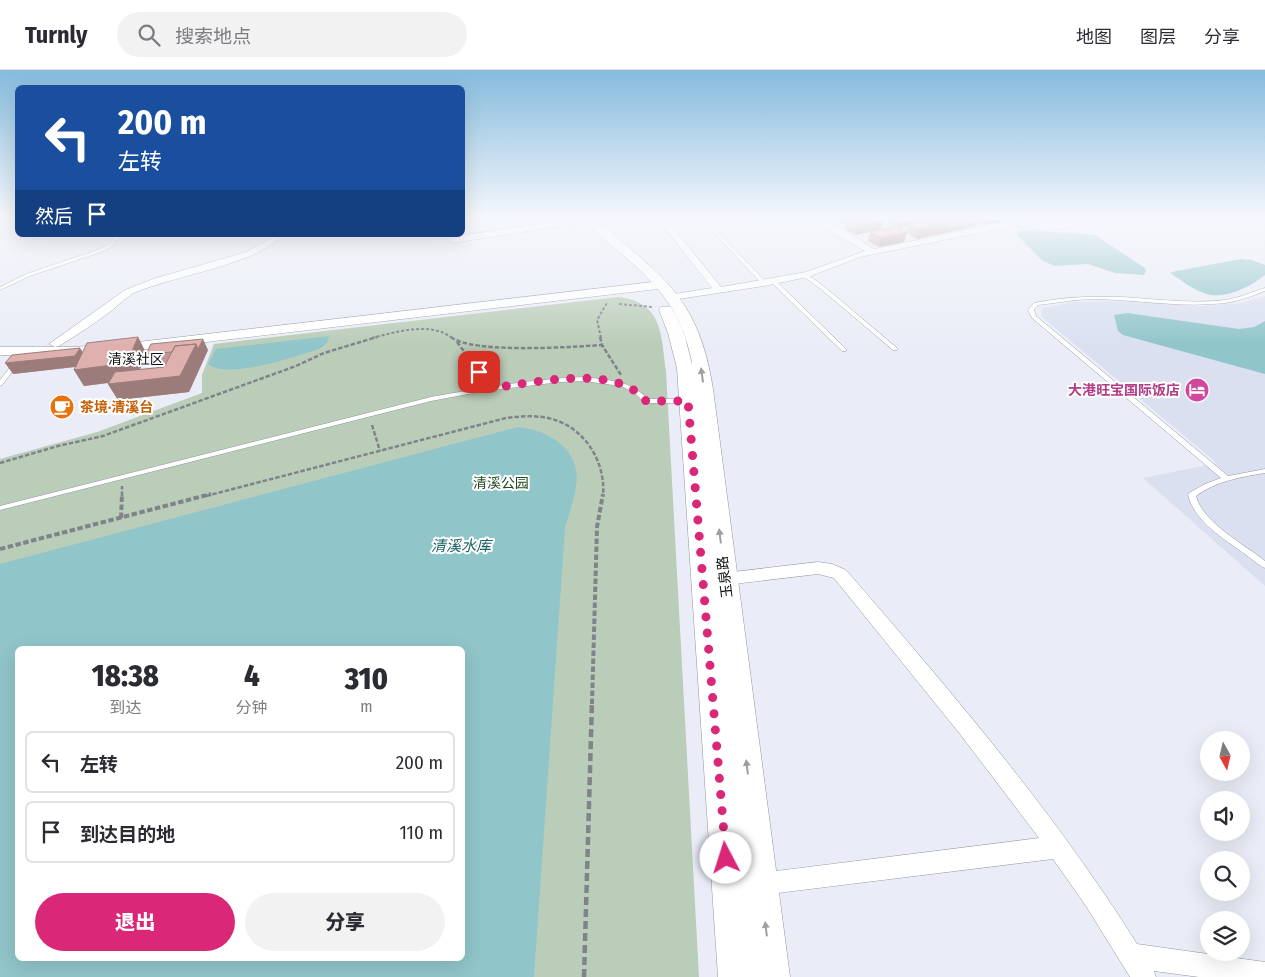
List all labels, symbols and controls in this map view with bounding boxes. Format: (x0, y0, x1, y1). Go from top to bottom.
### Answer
search box (117, 12, 467, 57)
text: Turnly (25, 21, 87, 49)
icon: search (135, 21, 163, 49)
text: 搜索地点 (175, 25, 251, 48)
text: 地图 (1076, 26, 1112, 48)
text: 图层 (1140, 26, 1176, 48)
text: 分享 (1204, 26, 1240, 48)
text: 200 m (118, 101, 206, 143)
icon: left (35, 105, 100, 170)
text: 左转 (118, 148, 162, 175)
icon: arrive (83, 200, 111, 228)
text: 然后 (35, 205, 73, 228)
district label: 清溪社区 (108, 351, 164, 368)
pin (458, 351, 500, 393)
icon: arrive (465, 358, 493, 386)
one-way arrow (698, 366, 706, 382)
hotel icon: 大港旺宝国际饭店 (1184, 377, 1210, 403)
place label: 大港旺宝国际饭店 (1068, 382, 1180, 399)
cafe icon: 茶境·清溪台 (49, 394, 75, 420)
place label: 茶境·清溪台 (80, 399, 153, 416)
park label: 清溪公园 (473, 475, 529, 492)
one-way arrow (716, 528, 724, 544)
water label: 清溪水库 (431, 537, 494, 555)
street label: 玉泉路 (714, 555, 736, 599)
text: 18:38 (92, 658, 159, 694)
text: 4 (244, 658, 260, 694)
text: 310 (345, 661, 388, 697)
text: m (360, 697, 373, 716)
text: 到达 (109, 698, 141, 717)
text: 分钟 (236, 698, 268, 717)
north arrow (1200, 731, 1250, 781)
map controls (1200, 731, 1250, 961)
icon: left (37, 748, 65, 776)
text: 200 m (396, 751, 443, 774)
text: 左转 (80, 753, 118, 776)
one-way arrow (743, 759, 751, 775)
button: sound (1200, 791, 1250, 841)
icon: arrive (37, 818, 65, 846)
text: 110 m (399, 821, 443, 844)
text: 到达目的地 (80, 823, 175, 846)
position arrow (699, 831, 751, 883)
button: search (1200, 851, 1250, 901)
button: 退出 (35, 893, 235, 951)
button: 分享 (245, 893, 445, 951)
button: layers (1200, 911, 1250, 961)
one-way arrow (762, 920, 770, 936)

